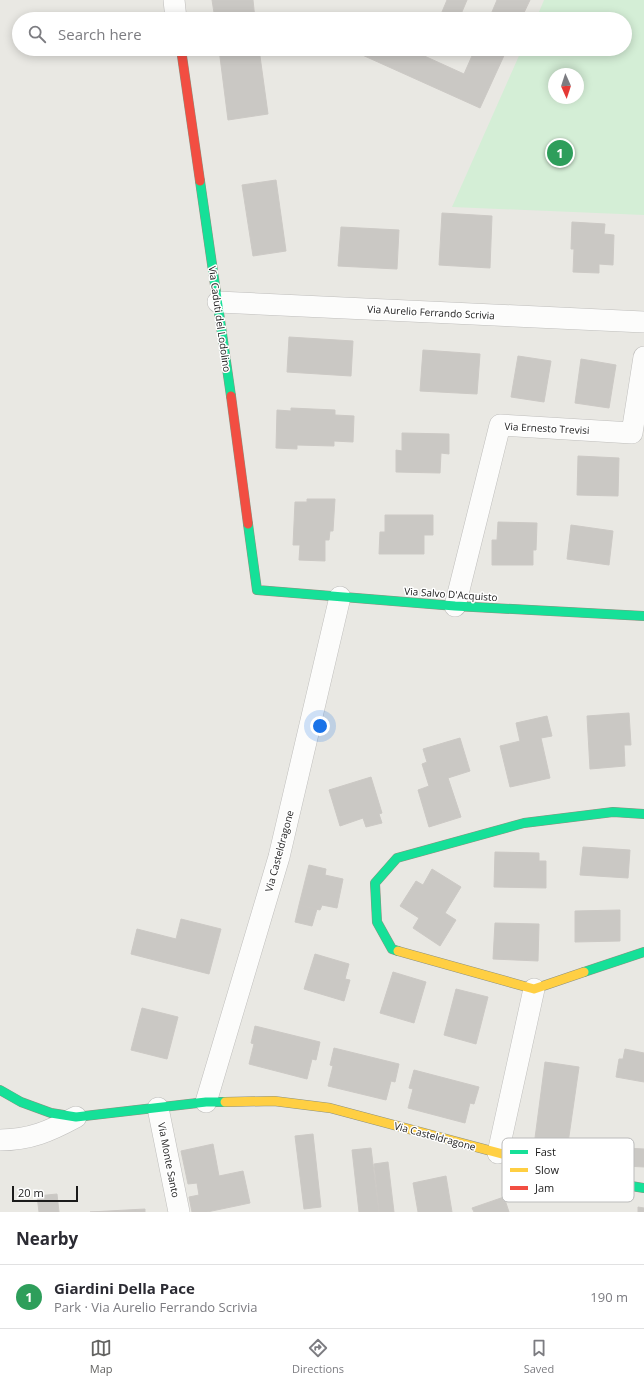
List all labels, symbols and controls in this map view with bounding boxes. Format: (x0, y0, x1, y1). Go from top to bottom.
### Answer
search box (12, 12, 632, 56)
icon: search (26, 23, 48, 45)
text: Search here (58, 24, 142, 44)
north arrow (548, 68, 584, 104)
pin: 1 (547, 138, 573, 168)
street label: Via Caduti del Lodolino (206, 265, 234, 373)
street label: Via Aurelio Ferrando Scrivia (367, 302, 495, 322)
street label: Via Ernesto Trevisi (504, 419, 590, 437)
street label: Via Salvo D'Acquisto (404, 584, 498, 604)
your location (310, 716, 330, 736)
street label: Via Casteldragone (261, 808, 297, 893)
street label: Via Casteldragone (393, 1118, 478, 1154)
street label: Via Monte Santo (155, 1121, 183, 1199)
legend (502, 1138, 634, 1202)
text: Fast (535, 1144, 556, 1159)
text: Slow (535, 1162, 559, 1177)
text: Jam (534, 1180, 554, 1195)
scale bar (12, 1184, 78, 1203)
text: 20 m (18, 1185, 44, 1200)
text: Nearby (16, 1227, 78, 1250)
text: Giardini Della Pace (54, 1278, 195, 1298)
text: 1 (25, 1288, 33, 1306)
text: 190 m (590, 1288, 628, 1306)
text: Park · Via Aurelio Ferrando Scrivia (54, 1298, 258, 1316)
tab: Map (90, 1337, 113, 1376)
tab: Directions (292, 1337, 344, 1376)
tab: Saved (524, 1337, 554, 1376)

